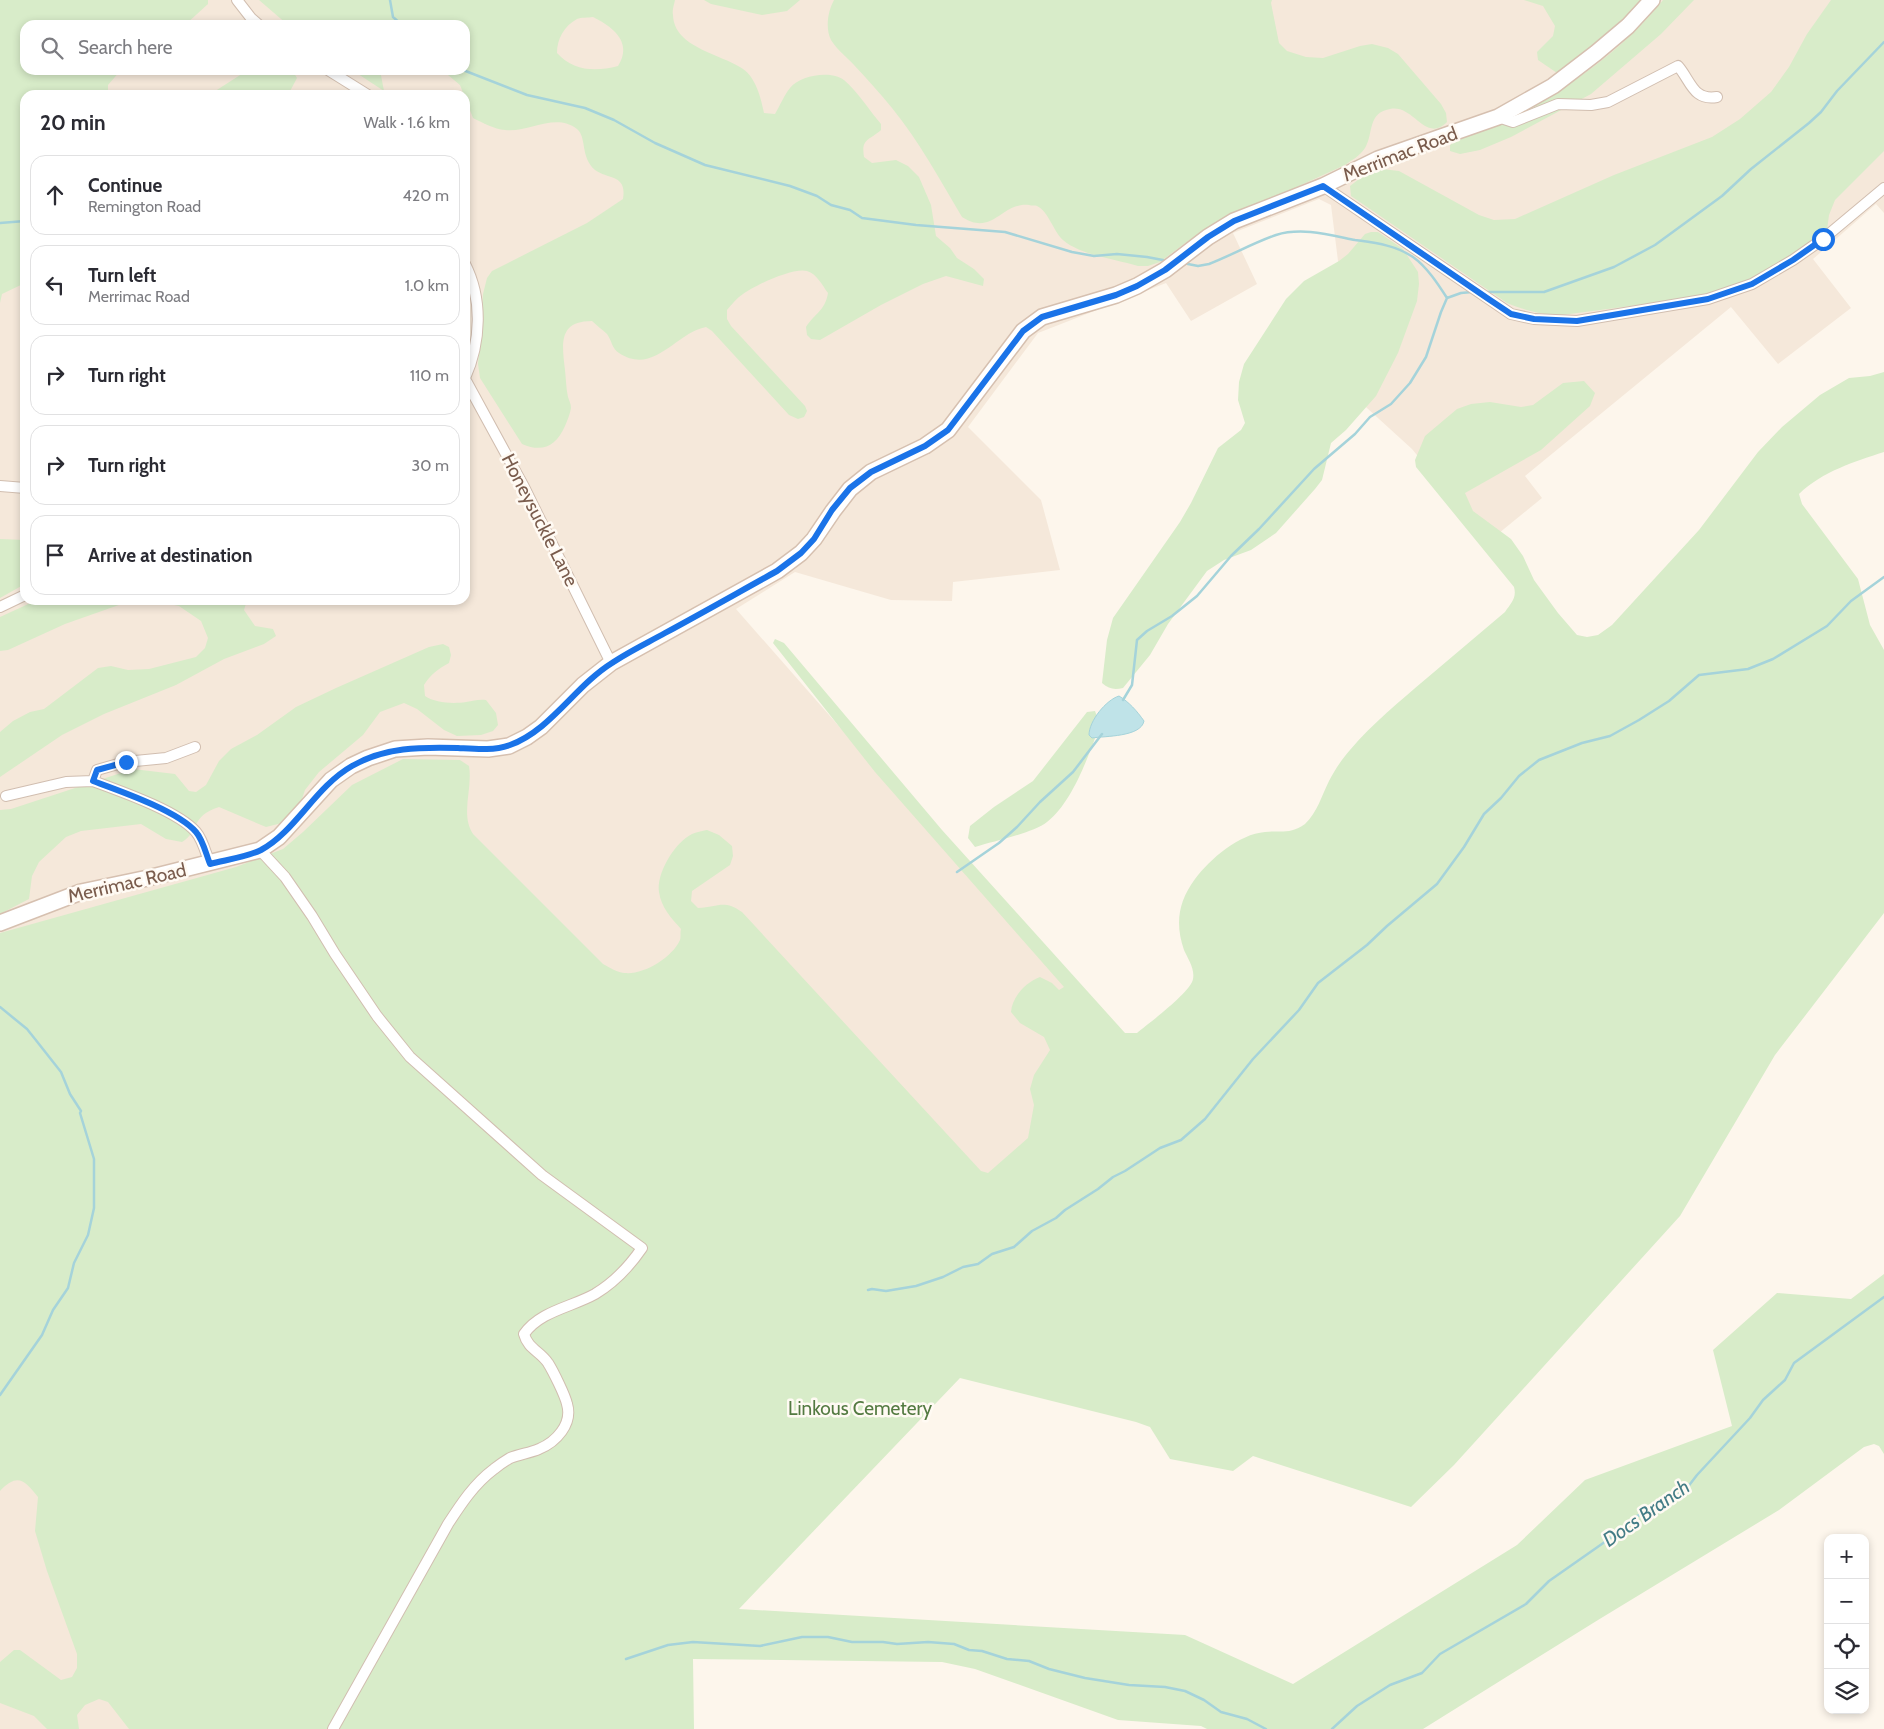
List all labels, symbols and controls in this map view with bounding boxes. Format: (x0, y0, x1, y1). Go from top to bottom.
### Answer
search box (20, 20, 470, 75)
icon: search (38, 34, 66, 62)
text: Search here (78, 36, 172, 59)
text: 20 min (40, 110, 106, 135)
text: Walk · 1.6 km (363, 113, 450, 132)
street label: Merrimac Road (1339, 122, 1461, 186)
text: Continue (88, 174, 162, 197)
icon: ahead (41, 181, 69, 209)
text: 420 m (403, 186, 449, 205)
text: Remington Road (88, 197, 201, 216)
route start (1812, 228, 1835, 251)
text: Turn left (88, 264, 156, 287)
icon: left (41, 271, 69, 299)
text: 1.0 km (405, 276, 449, 295)
text: Merrimac Road (88, 287, 190, 306)
icon: right (41, 361, 69, 389)
text: Turn right (88, 364, 166, 387)
text: 110 m (410, 366, 449, 385)
street label: Honeysuckle Lane (497, 450, 583, 590)
icon: right (41, 451, 69, 479)
text: Turn right (88, 454, 166, 477)
text: 30 m (412, 456, 449, 475)
icon: arrive (41, 541, 69, 569)
text: Arrive at destination (88, 544, 252, 567)
route end (115, 751, 138, 774)
street label: Merrimac Road (66, 858, 188, 908)
park label: Linkous Cemetery (788, 1397, 932, 1420)
water label: Docs Branch (1598, 1474, 1694, 1552)
map controls (1824, 1534, 1869, 1714)
button: + (1824, 1534, 1869, 1579)
button: − (1824, 1579, 1869, 1624)
button: locate (1824, 1624, 1869, 1669)
button: layers (1824, 1669, 1869, 1714)

